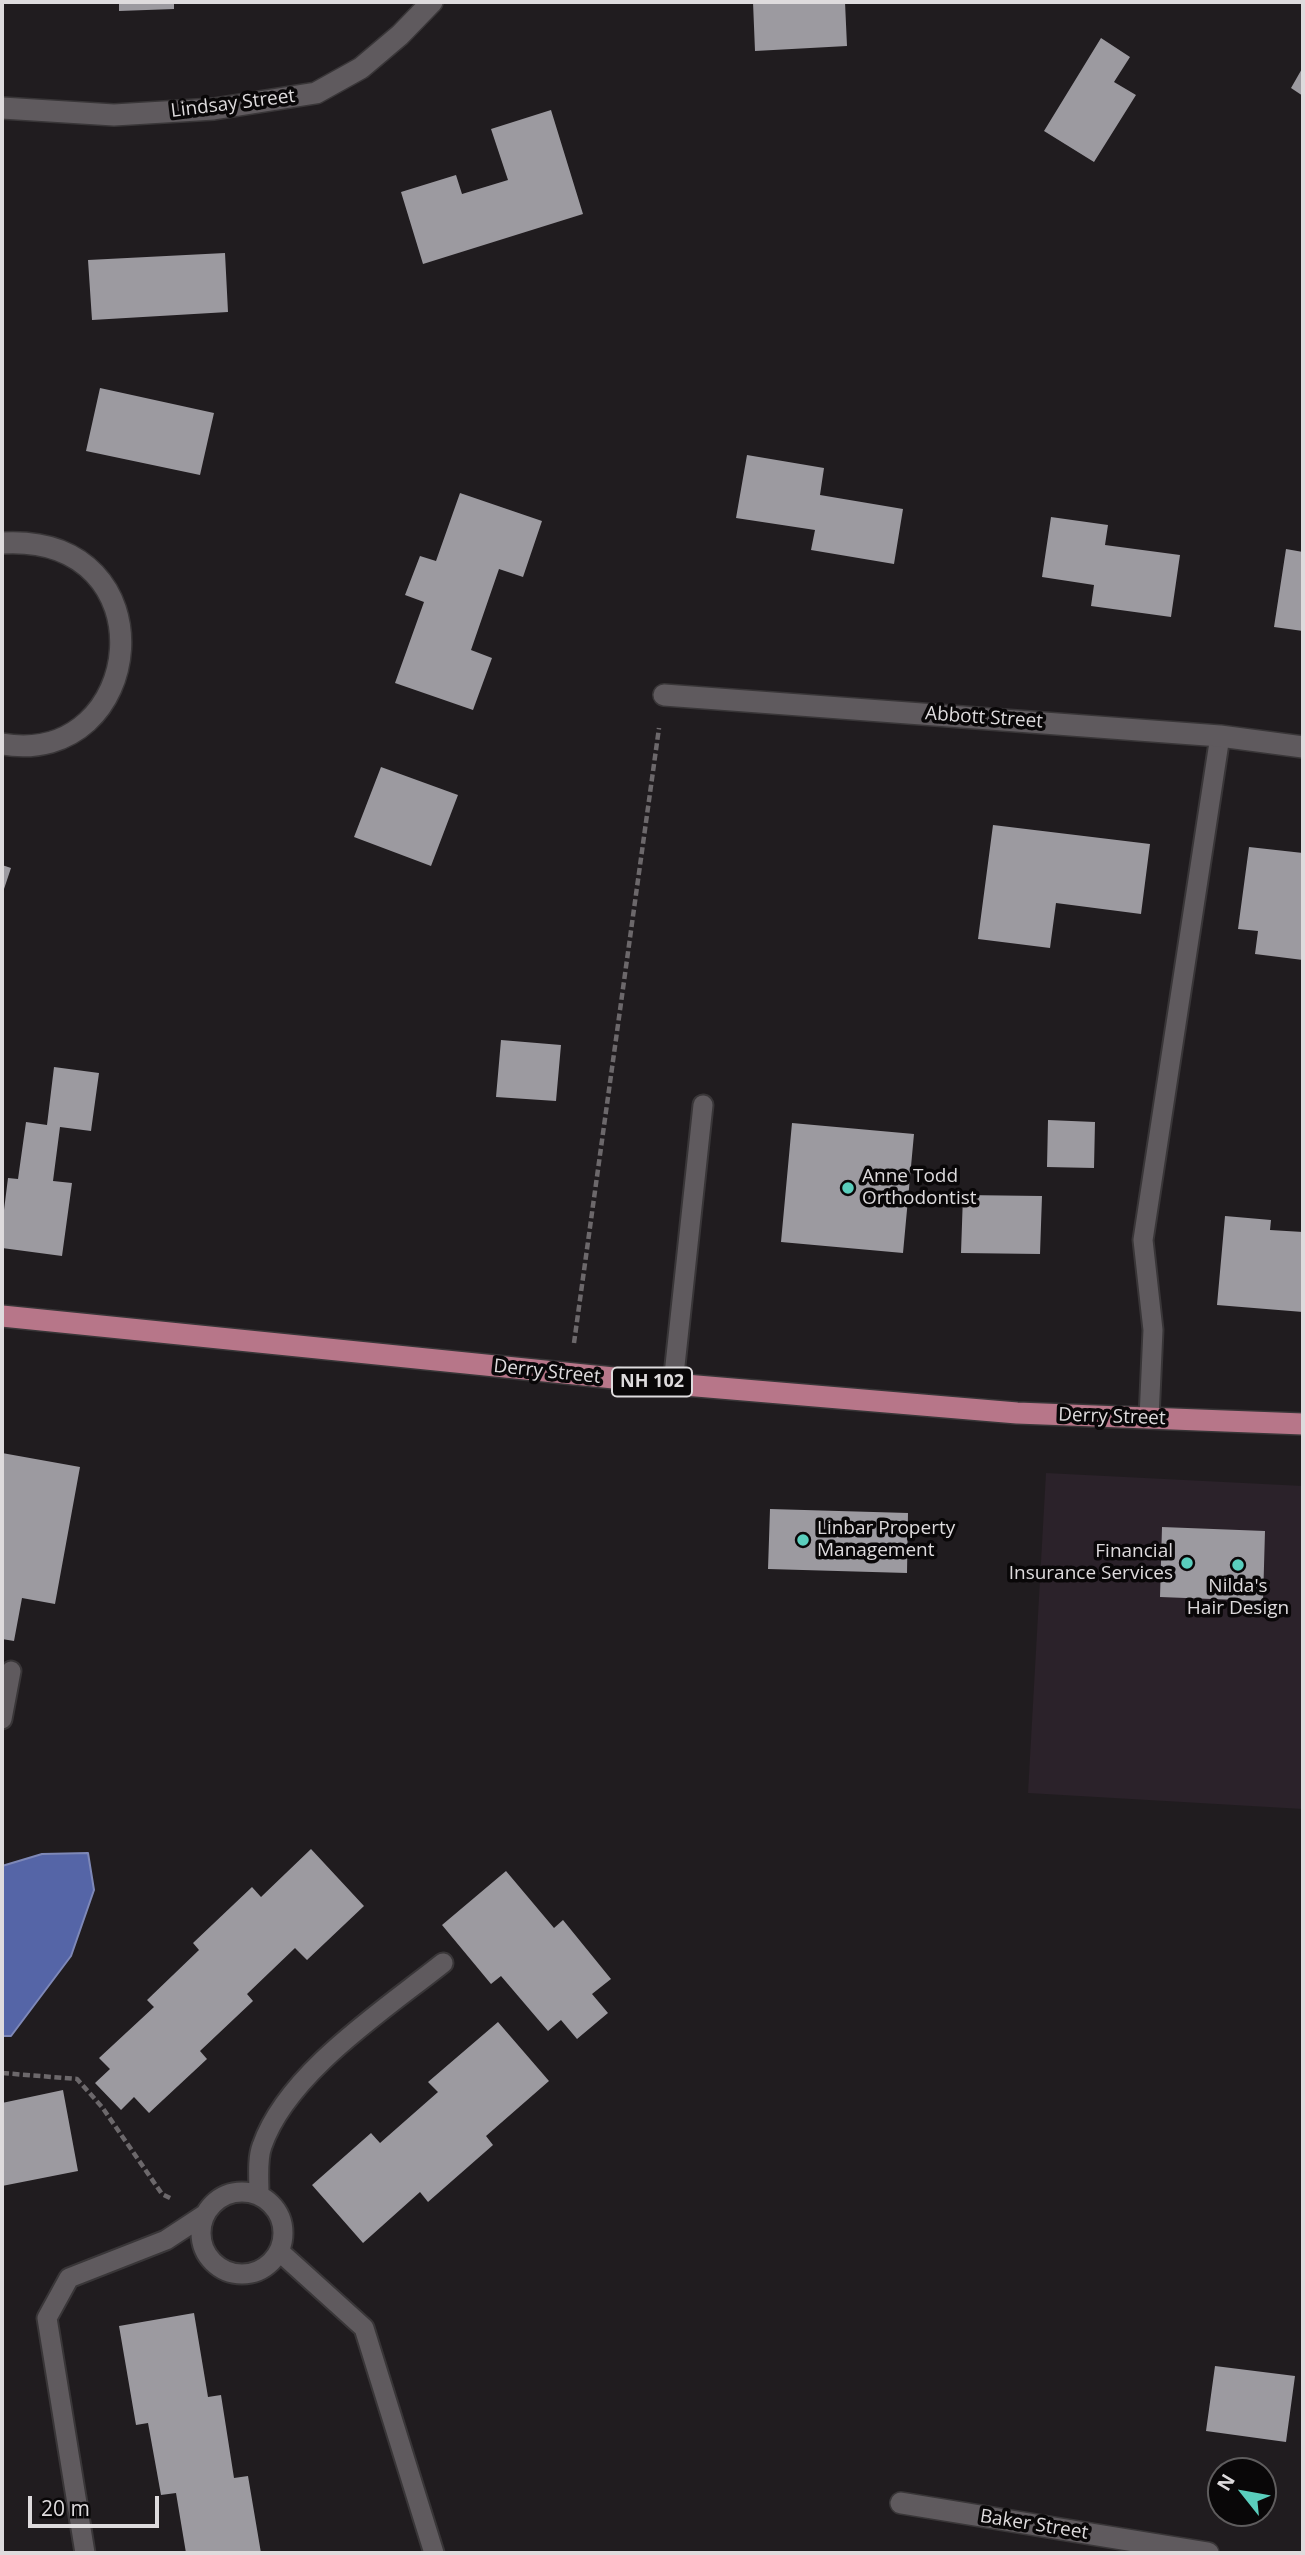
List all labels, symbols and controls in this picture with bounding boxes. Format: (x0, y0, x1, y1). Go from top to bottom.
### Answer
street label: Lindsay Street (170, 85, 296, 123)
street label: Abbott Street (924, 703, 1044, 733)
place label: Anne Todd Orthodontist (862, 1166, 977, 1210)
marker: Anne Todd Orthodontist (840, 1180, 856, 1196)
street label: Derry Street (492, 1355, 602, 1389)
road number: NH 102 (612, 1367, 692, 1396)
street label: Derry Street (1058, 1404, 1166, 1430)
place label: Linbar Property Management (817, 1518, 955, 1562)
marker: Linbar Property Management (795, 1532, 811, 1548)
place label: Financial Insurance Services (1009, 1541, 1173, 1585)
marker: Financial Insurance Services (1179, 1555, 1195, 1571)
marker: Nilda's Hair Design (1230, 1557, 1246, 1573)
place label: Nilda's Hair Design (1187, 1576, 1289, 1620)
north arrow (1207, 2457, 1277, 2527)
text: N (1211, 2469, 1241, 2496)
scale bar (32, 2482, 163, 2526)
text: 20 m (41, 2494, 90, 2522)
street label: Baker Street (978, 2505, 1090, 2545)

